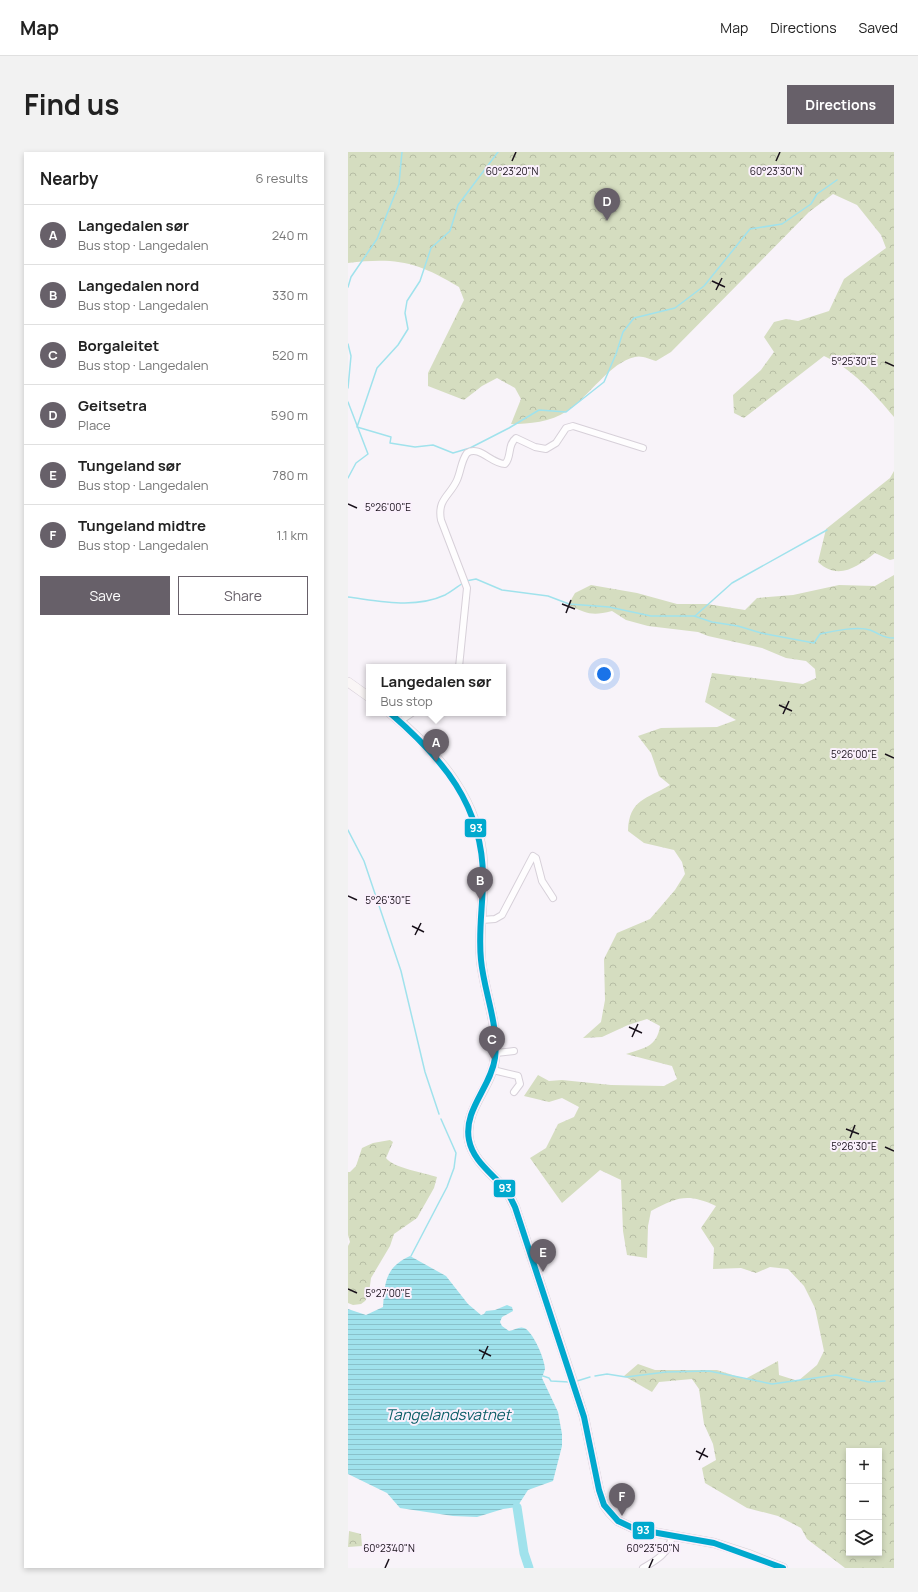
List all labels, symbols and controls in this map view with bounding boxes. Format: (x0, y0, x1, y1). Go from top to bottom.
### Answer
text: Map (20, 15, 59, 41)
text: Map (720, 18, 748, 37)
text: Directions (770, 18, 837, 37)
text: Saved (859, 18, 898, 37)
text: Find us (24, 85, 119, 123)
button: Directions (787, 85, 894, 124)
text: 60°23'20"N (486, 164, 539, 178)
text: 60°23'30"N (750, 164, 802, 178)
text: Nearby (40, 167, 98, 190)
text: 6 results (256, 169, 308, 187)
pin: D (594, 188, 620, 221)
text: Langedalen sør (78, 215, 189, 236)
text: A (49, 226, 57, 244)
text: 240 m (272, 226, 308, 244)
text: Bus stop · Langedalen (78, 236, 208, 254)
text: Langedalen nord (78, 275, 199, 296)
text: B (49, 286, 57, 304)
text: 330 m (272, 286, 308, 304)
text: Bus stop · Langedalen (78, 296, 208, 314)
text: Borgaleitet (78, 335, 159, 356)
text: C (48, 346, 58, 364)
text: 520 m (272, 346, 308, 364)
text: 5°25'30"E (831, 354, 877, 368)
text: Bus stop · Langedalen (78, 356, 208, 374)
text: Geitsetra (78, 395, 147, 416)
text: D (48, 406, 58, 424)
text: 590 m (271, 406, 308, 424)
text: Place (78, 416, 111, 434)
text: Tungeland sør (78, 455, 181, 476)
text: E (49, 466, 57, 484)
text: 780 m (272, 466, 308, 484)
text: Bus stop · Langedalen (78, 476, 208, 494)
text: 5°26'00"E (365, 500, 411, 514)
text: Tungeland midtre (78, 515, 206, 536)
text: F (50, 526, 56, 544)
text: 1.1 km (277, 526, 308, 544)
text: Bus stop · Langedalen (78, 536, 208, 554)
button: Save (40, 576, 170, 615)
button: Share (178, 576, 308, 615)
popup (366, 664, 506, 716)
your location (594, 664, 614, 684)
text: Langedalen sør (381, 671, 491, 692)
text: Bus stop (381, 692, 433, 710)
pin: A (423, 729, 449, 762)
text: 5°26'00"E (831, 747, 877, 761)
line badge: 93 (464, 818, 487, 838)
text: 93 (469, 820, 483, 835)
pin: B (467, 867, 493, 900)
text: 5°26'30"E (365, 893, 411, 907)
pin: C (479, 1026, 505, 1059)
text: 5°26'30"E (831, 1139, 877, 1153)
line badge: 93 (493, 1179, 516, 1198)
text: 93 (498, 1180, 512, 1195)
pin: E (530, 1239, 556, 1272)
text: 5°27'00"E (366, 1286, 411, 1300)
water label: Tangelandsvatnet (385, 1404, 513, 1425)
map controls (846, 1448, 882, 1556)
button: + (846, 1448, 882, 1484)
pin: F (609, 1483, 635, 1516)
button: − (846, 1484, 882, 1520)
button: layers (846, 1520, 882, 1556)
line badge: 93 (632, 1521, 655, 1540)
text: 93 (636, 1522, 650, 1537)
text: 60°23'40"N (363, 1541, 415, 1555)
text: 60°23'50"N (627, 1541, 680, 1555)

